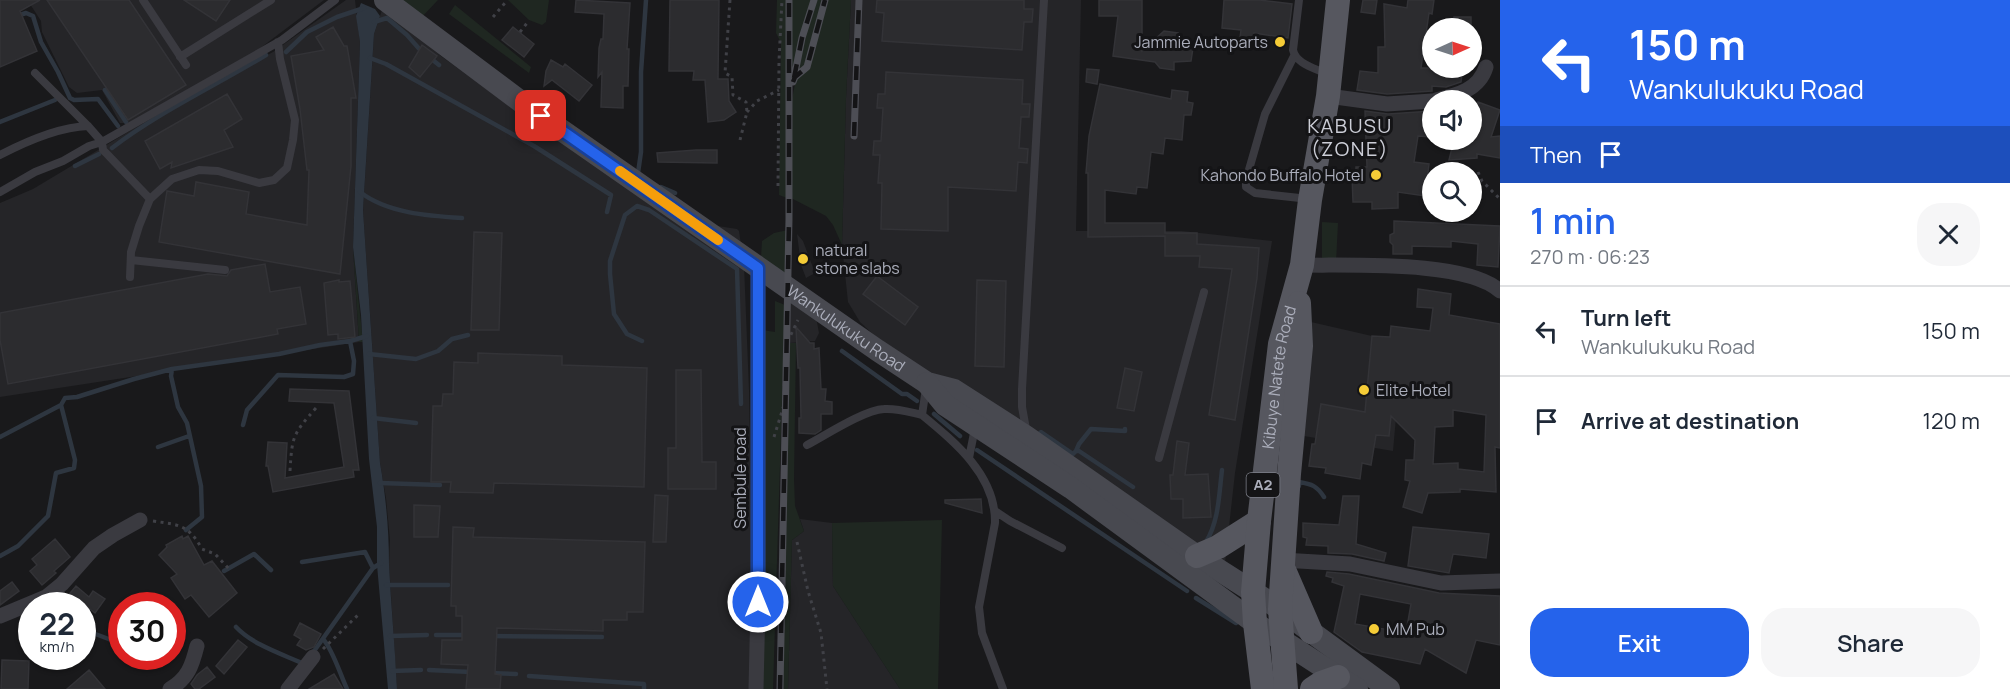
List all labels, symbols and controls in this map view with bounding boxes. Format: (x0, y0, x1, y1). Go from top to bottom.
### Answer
text: 150 m (1629, 15, 1746, 73)
north arrow (1422, 18, 1482, 78)
map controls (1422, 18, 1482, 222)
icon: left (1530, 24, 1608, 102)
place label: Jammie Autoparts (1134, 31, 1268, 53)
marker: Jammie Autoparts (1273, 35, 1287, 49)
text: Wankulukuku Road (1629, 70, 1864, 107)
pin (515, 90, 566, 141)
button: sound (1422, 90, 1482, 150)
icon: arrive (524, 99, 557, 132)
district label: KABUSU (ZONE) (1307, 112, 1393, 162)
icon: arrive (1594, 138, 1627, 171)
text: Then (1530, 140, 1582, 170)
button: search (1422, 162, 1482, 222)
place label: Kahondo Buffalo Hotel (1201, 164, 1364, 186)
marker: Kahondo Buffalo Hotel (1369, 168, 1383, 182)
text: 1 min (1530, 196, 1616, 245)
button: close (1917, 203, 1980, 266)
place label: natural stone slabs (815, 239, 900, 279)
text: 270 m · 06:23 (1530, 243, 1650, 270)
marker: natural stone slabs (796, 252, 810, 266)
street label: Wankulukuku Road (782, 279, 910, 377)
street label: Kibuye Natete Road (1257, 303, 1301, 450)
text: Turn left (1581, 303, 1671, 333)
icon: left (1530, 315, 1563, 348)
text: 150 m (1922, 316, 1980, 346)
text: Wankulukuku Road (1581, 333, 1755, 360)
place label: Elite Hotel (1376, 379, 1451, 401)
marker: Elite Hotel (1357, 383, 1371, 397)
icon: arrive (1530, 405, 1563, 438)
text: Arrive at destination (1581, 406, 1799, 436)
text: 120 m (1922, 406, 1980, 436)
street label: Sembule road (729, 427, 751, 529)
road number: A2 (1246, 473, 1280, 497)
position arrow (726, 570, 790, 634)
speed limit sign: 30 (108, 592, 186, 670)
text: 22 (39, 603, 75, 644)
button: Exit (1530, 608, 1749, 677)
button: Share (1761, 608, 1980, 677)
place label: MM Pub (1386, 618, 1445, 640)
marker: MM Pub (1367, 622, 1381, 636)
text: km/h (40, 636, 74, 657)

